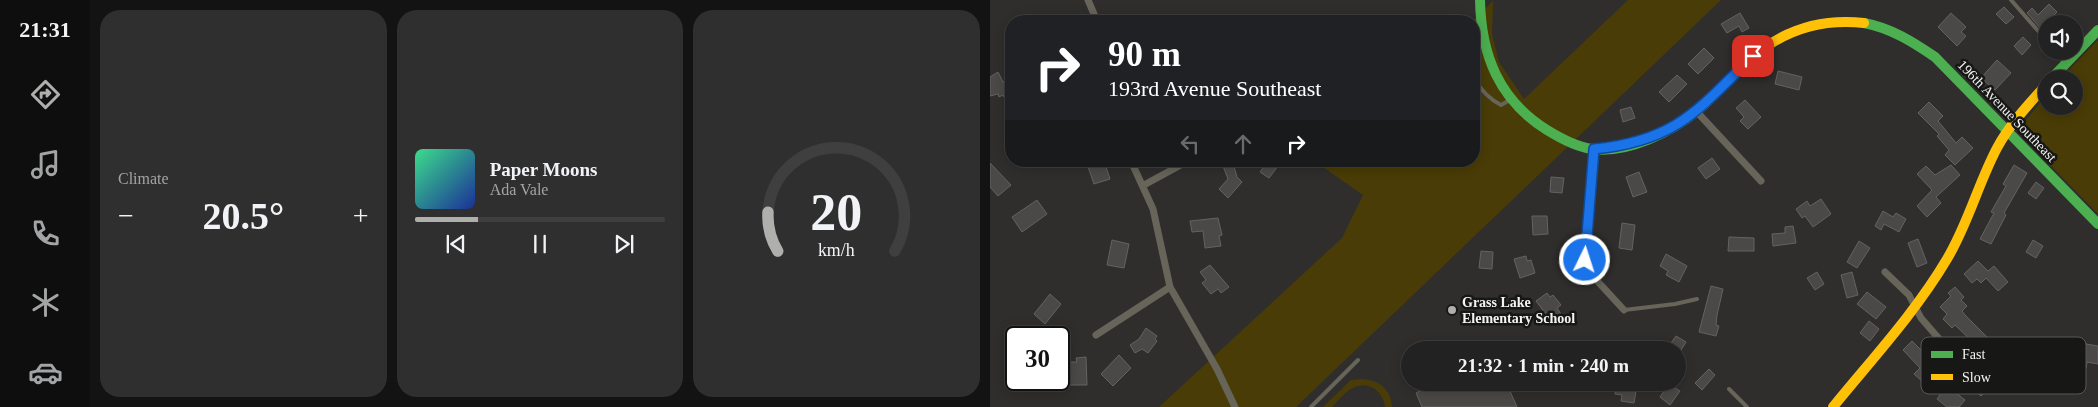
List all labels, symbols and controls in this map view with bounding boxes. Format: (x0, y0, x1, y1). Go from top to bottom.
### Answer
map controls (2038, 15, 2083, 115)
button: sound (2038, 15, 2083, 60)
text: 21:31 (19, 17, 71, 42)
icon: right (1025, 35, 1090, 100)
text: 90 m (1108, 35, 1181, 74)
pin (1732, 35, 1774, 77)
icon: arrive (1739, 42, 1767, 70)
street label: 196th Avenue Southeast (1955, 57, 2059, 165)
button: search (2038, 70, 2083, 115)
text: 193rd Avenue Southeast (1108, 76, 1321, 101)
icon: directions (28, 77, 63, 112)
icon: left (1176, 130, 1204, 158)
icon: ahead (1229, 130, 1257, 158)
icon: right (1282, 130, 1310, 158)
icon: music (28, 147, 63, 182)
text: Paper Moons (490, 159, 598, 180)
text: Climate (118, 170, 169, 187)
text: Ada Vale (490, 181, 548, 198)
text: 20 (811, 184, 863, 241)
text: 20.5° (202, 195, 284, 237)
text: − (118, 200, 134, 231)
text: + (353, 200, 369, 231)
icon: phone (28, 216, 63, 251)
icon: previous (442, 230, 470, 258)
icon: pause (526, 230, 554, 258)
icon: next (610, 230, 638, 258)
position arrow (1558, 233, 1610, 285)
text: km/h (818, 240, 855, 260)
icon: climate (28, 285, 63, 320)
place label: Grass Lake Elementary School (1462, 295, 1575, 326)
marker: Grass Lake Elementary School (1446, 304, 1458, 316)
speed limit sign: 30 (1005, 326, 1070, 391)
legend (1921, 337, 2086, 394)
text: Fast (1962, 347, 1985, 362)
icon: car (28, 355, 63, 390)
text: 21:32 · 1 min · 240 m (1458, 355, 1629, 376)
text: Slow (1962, 370, 1992, 385)

